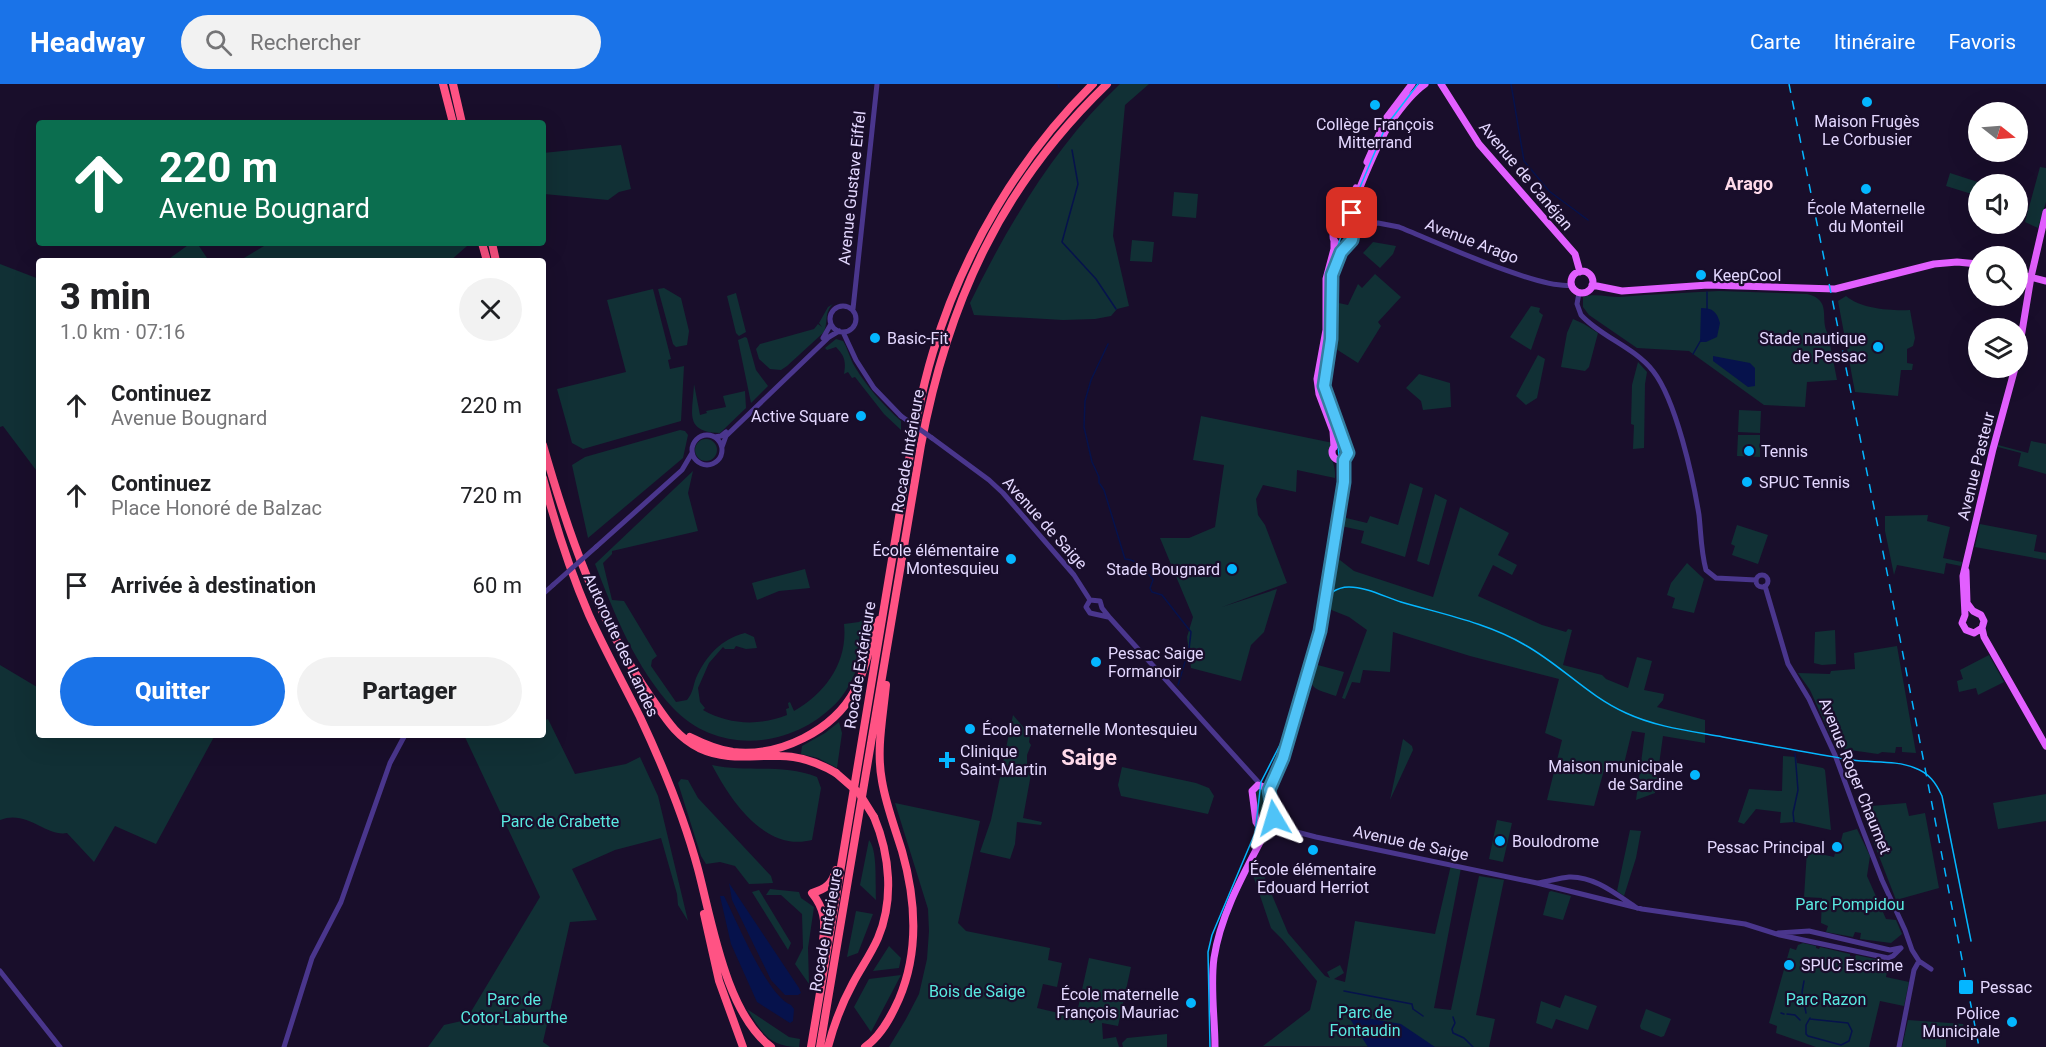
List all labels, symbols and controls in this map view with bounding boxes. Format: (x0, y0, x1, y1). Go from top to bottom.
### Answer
search box (181, 15, 601, 69)
text: Headway (30, 26, 145, 59)
icon: search (202, 26, 235, 59)
text: Rechercher (250, 30, 361, 55)
text: Carte (1750, 30, 1801, 54)
text: Itinéraire (1834, 30, 1915, 54)
text: Favoris (1948, 30, 2016, 54)
marker: Maison Frugès Le Corbusier (1860, 95, 1874, 109)
marker: Collège François Mitterrand (1368, 98, 1382, 112)
north arrow (1968, 102, 2028, 162)
map controls (1968, 102, 2028, 378)
street label: Avenue Gustave Eiffel (834, 110, 870, 266)
place label: Maison Frugès Le Corbusier (1814, 112, 1920, 149)
place label: Collège François Mitterrand (1316, 115, 1434, 152)
street label: Avenue de Canéjan (1475, 118, 1577, 234)
text: 220 m (159, 143, 278, 192)
icon: ahead (60, 144, 138, 222)
district label: Arago (1725, 173, 1773, 194)
button: sound (1968, 174, 2028, 234)
marker: École Maternelle du Monteil (1859, 182, 1873, 196)
pin (1326, 187, 1377, 238)
text: Avenue Bougnard (159, 193, 370, 225)
icon: arrive (1335, 196, 1368, 229)
place label: École Maternelle du Monteil (1807, 199, 1925, 236)
street label: Avenue Arago (1423, 214, 1521, 268)
button: search (1968, 246, 2028, 306)
place label: KeepCool (1713, 266, 1781, 285)
marker: KeepCool (1694, 268, 1708, 282)
text: 3 min (60, 276, 151, 318)
button: close (459, 278, 522, 341)
button: layers (1968, 318, 2028, 378)
text: 1.0 km · 07:16 (60, 320, 185, 344)
place label: Basic-Fit (887, 329, 949, 348)
place label: Stade nautique de Pessac (1759, 329, 1866, 366)
marker: Basic-Fit (868, 331, 882, 345)
marker: Stade nautique de Pessac (1871, 340, 1885, 354)
text: Continuez (111, 381, 211, 406)
street label: Rocade Intérieure (888, 388, 928, 514)
icon: ahead (60, 389, 93, 422)
text: 220 m (460, 393, 522, 418)
text: Avenue Bougnard (111, 406, 267, 430)
place label: Active Square (751, 407, 849, 426)
marker: Active Square (854, 409, 868, 423)
street label: Avenue Pasteur (1953, 409, 1999, 522)
place label: Tennis (1761, 442, 1808, 461)
marker: Tennis (1742, 444, 1756, 458)
text: Continuez (111, 471, 211, 496)
street label: Avenue de Saige (999, 473, 1091, 573)
place label: SPUC Tennis (1759, 473, 1850, 492)
marker: SPUC Tennis (1740, 475, 1754, 489)
icon: ahead (60, 479, 93, 512)
text: 720 m (460, 483, 522, 508)
text: Place Honoré de Balzac (111, 496, 322, 520)
place label: École élémentaire Montesquieu (872, 541, 999, 578)
marker: École élémentaire Montesquieu (1004, 552, 1018, 566)
place label: Stade Bougnard (1106, 560, 1220, 579)
marker: Stade Bougnard (1225, 562, 1239, 576)
icon: arrive (60, 569, 93, 602)
street label: Autoroute des Landes (579, 570, 663, 720)
text: Arrivée à destination (111, 573, 316, 598)
text: 60 m (473, 573, 522, 598)
street label: Rocade Extérieure (841, 600, 879, 730)
place label: Pessac Saige Formanoir (1108, 644, 1204, 681)
marker: Pessac Saige Formanoir (1089, 655, 1103, 669)
button: Quitter (60, 657, 285, 726)
button: Partager (297, 657, 522, 726)
street label: Avenue Roger Chaumet (1815, 695, 1895, 857)
place label: École maternelle Montesquieu (982, 720, 1197, 739)
marker: École maternelle Montesquieu (963, 722, 977, 736)
place label: Clinique Saint-Martin (960, 742, 1047, 779)
district label: Saige (1061, 745, 1117, 770)
marker: Clinique Saint-Martin (938, 751, 956, 769)
place label: Maison municipale de Sardine (1548, 757, 1683, 794)
marker: Maison municipale de Sardine (1688, 768, 1702, 782)
position arrow (1242, 786, 1306, 850)
park label: Parc de Crabette (501, 812, 619, 831)
street label: Avenue de Saige (1352, 822, 1470, 864)
place label: Boulodrome (1512, 832, 1599, 851)
marker: Boulodrome (1493, 834, 1507, 848)
place label: Pessac Principal (1707, 838, 1825, 857)
marker: Pessac Principal (1830, 840, 1844, 854)
marker: École élémentaire Edouard Herriot (1306, 843, 1320, 857)
place label: École élémentaire Edouard Herriot (1250, 860, 1376, 897)
street label: Rocade Intérieure (806, 867, 846, 993)
park label: Parc Pompidou (1795, 895, 1905, 914)
place label: SPUC Escrime (1801, 956, 1903, 975)
marker: SPUC Escrime (1782, 958, 1796, 972)
marker: Pessac (1957, 978, 1975, 996)
place label: Pessac (1980, 978, 2032, 997)
park label: Bois de Saige (929, 982, 1025, 1001)
place label: École maternelle François Mauriac (1056, 985, 1179, 1022)
park label: Parc de Cotor-Laburthe (460, 990, 568, 1027)
park label: Parc Razon (1786, 990, 1866, 1009)
marker: École maternelle François Mauriac (1184, 996, 1198, 1010)
park label: Parc de Fontaudin (1329, 1003, 1401, 1040)
place label: Police Municipale (1922, 1004, 2000, 1041)
marker: Police Municipale (2005, 1015, 2019, 1029)

